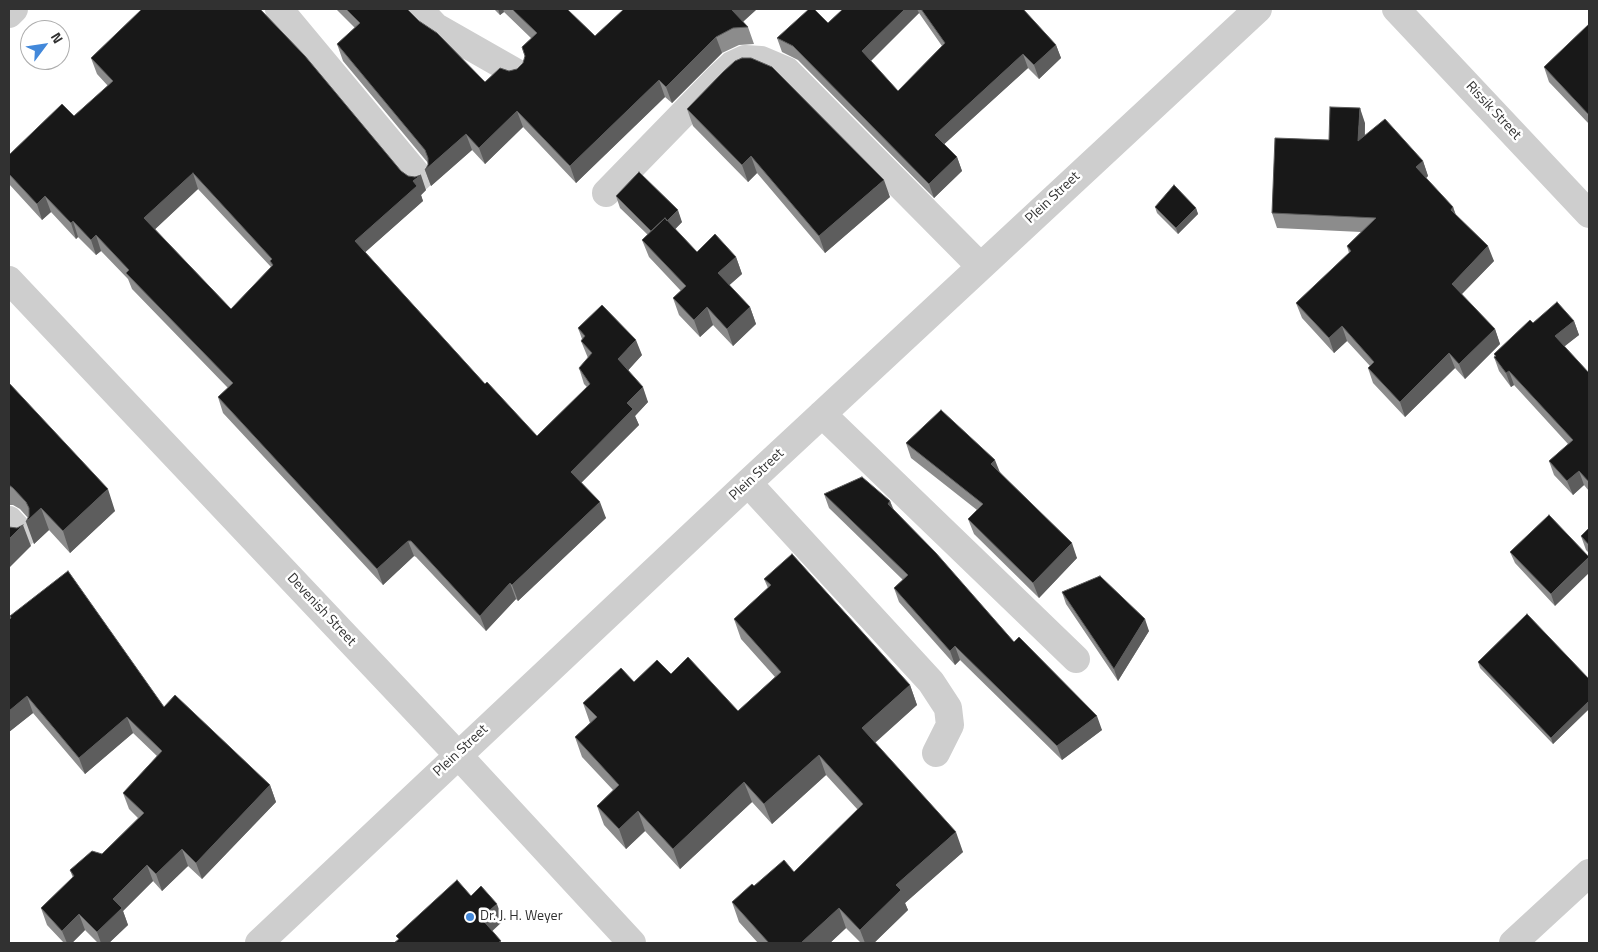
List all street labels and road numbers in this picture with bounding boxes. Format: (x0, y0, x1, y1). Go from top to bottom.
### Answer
street label: Rissik Street (1462, 78, 1524, 144)
street label: Plein Street (1022, 169, 1084, 227)
street label: Plein Street (726, 446, 788, 504)
street label: Devenish Street (283, 570, 359, 650)
street label: Plein Street (430, 722, 492, 780)

